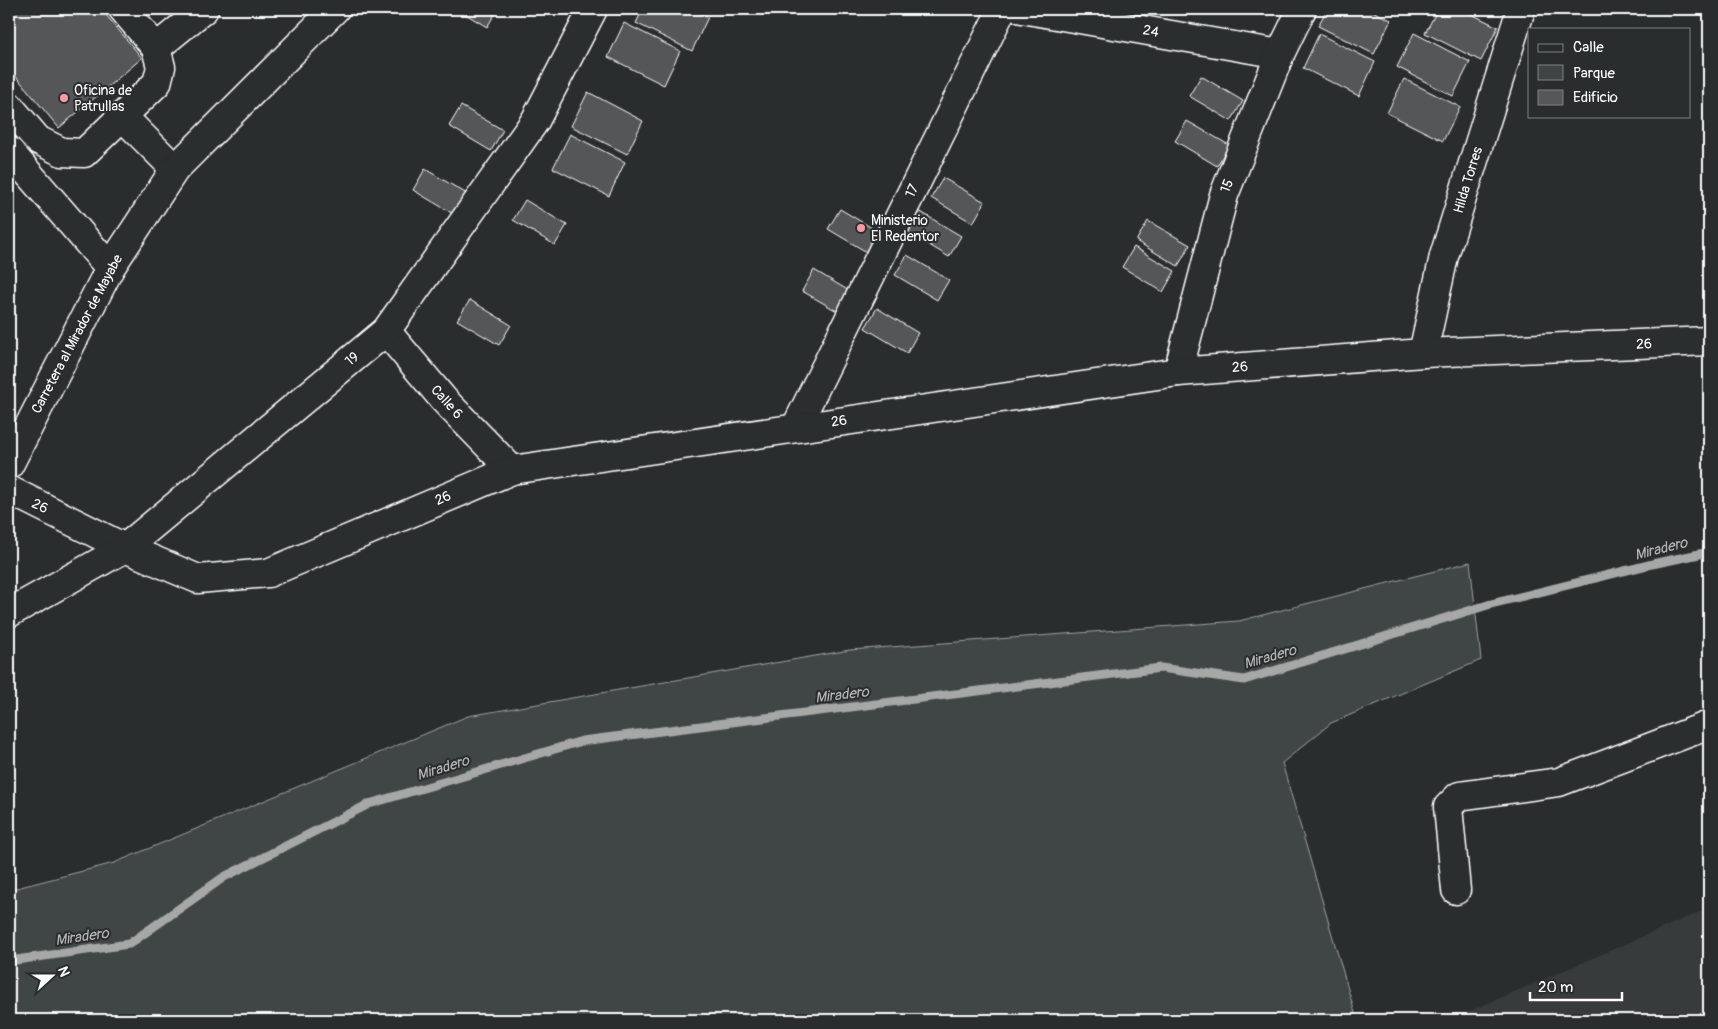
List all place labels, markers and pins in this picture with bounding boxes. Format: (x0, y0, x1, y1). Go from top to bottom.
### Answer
place label: Oficina de Patrullas (74, 82, 132, 115)
marker: Oficina de Patrullas (58, 92, 70, 104)
place label: Ministerio El Redentor (871, 212, 939, 245)
marker: Ministerio El Redentor (855, 222, 867, 234)

